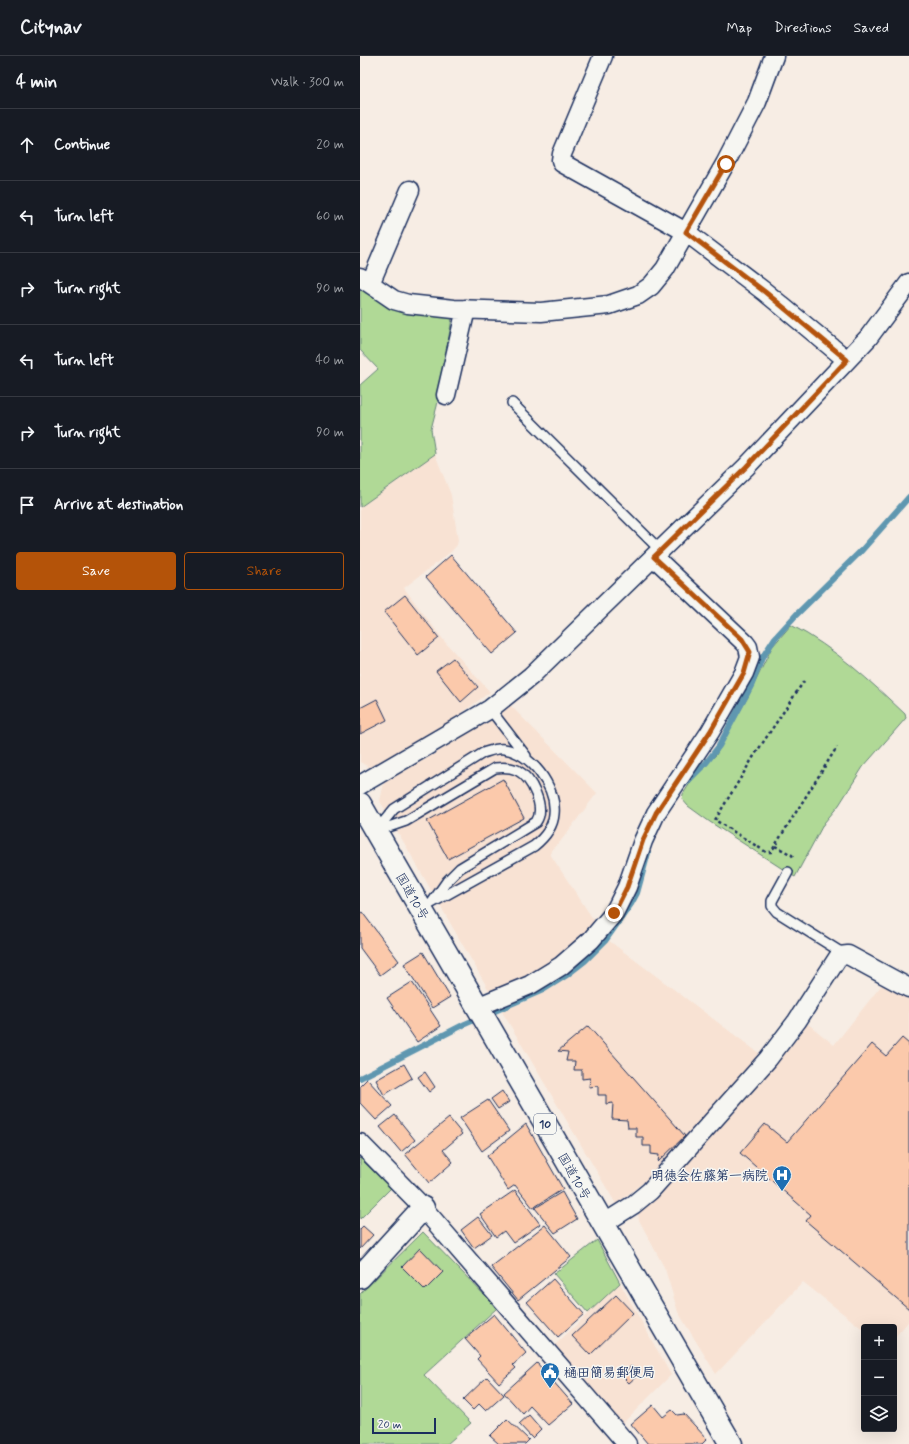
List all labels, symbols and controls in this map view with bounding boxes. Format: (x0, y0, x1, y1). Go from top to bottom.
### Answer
text: Citynav (20, 15, 82, 40)
text: Map (726, 19, 752, 37)
text: Directions (774, 19, 832, 37)
text: Saved (854, 19, 889, 37)
text: 4 min (16, 71, 57, 93)
text: Walk · 300 m (271, 74, 344, 91)
icon: ahead (16, 134, 38, 156)
text: Continue (54, 135, 110, 155)
text: 20 m (316, 136, 344, 153)
route start (717, 155, 735, 173)
icon: left (16, 206, 38, 228)
text: Turn left (54, 207, 114, 227)
text: 60 m (316, 208, 344, 225)
icon: right (16, 278, 38, 300)
text: Turn right (54, 279, 121, 299)
text: 90 m (316, 280, 344, 297)
icon: left (16, 350, 38, 372)
text: Turn left (54, 351, 114, 371)
text: 40 m (315, 352, 344, 369)
icon: right (16, 422, 38, 444)
text: Turn right (54, 423, 121, 443)
text: 90 m (316, 424, 344, 441)
icon: arrive (16, 494, 38, 516)
text: Arrive at destination (54, 495, 183, 515)
button: Save (16, 552, 176, 590)
button: Share (184, 552, 344, 590)
street label: 国道10号 (391, 870, 432, 924)
route end (605, 904, 623, 922)
road number: 10 (534, 1114, 556, 1134)
street label: 国道10号 (553, 1150, 594, 1204)
hospital icon: 明徳会佐藤第一病院 (771, 1164, 793, 1192)
place label: 明徳会佐藤第一病院 (651, 1168, 768, 1185)
map controls (861, 1324, 897, 1432)
button: + (861, 1324, 897, 1360)
button: − (861, 1360, 897, 1396)
public building icon: 樋田簡易郵便局 (539, 1361, 561, 1389)
place label: 樋田簡易郵便局 (564, 1365, 655, 1382)
button: layers (861, 1396, 897, 1432)
scale bar (372, 1416, 436, 1435)
text: 20 m (378, 1418, 401, 1432)

